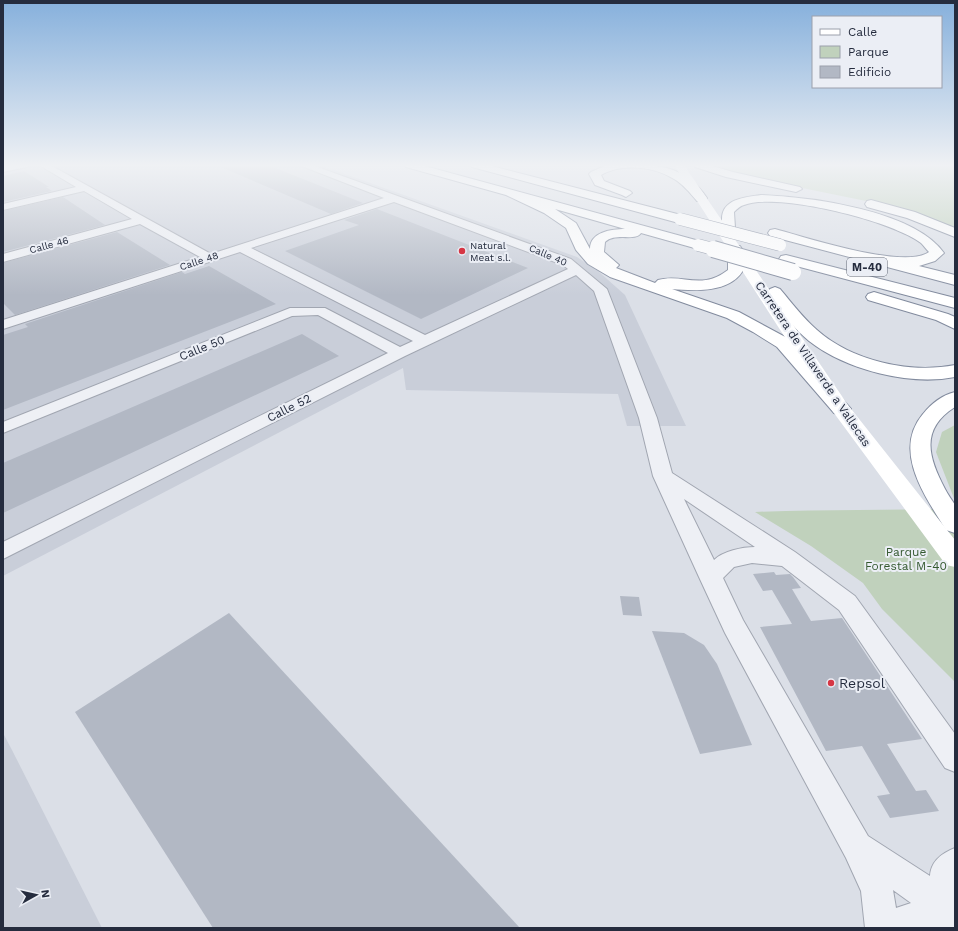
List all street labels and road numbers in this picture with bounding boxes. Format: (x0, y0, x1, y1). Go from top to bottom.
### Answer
street label: Calle 46 (28, 235, 70, 255)
street label: Calle 40 (527, 242, 569, 268)
street label: Calle 48 (178, 250, 220, 272)
road number: M-40 (847, 258, 887, 276)
street label: Carretera de Villaverde a Vallecas (752, 279, 874, 449)
street label: Calle 50 (177, 333, 227, 363)
street label: Calle 52 (265, 391, 313, 425)

